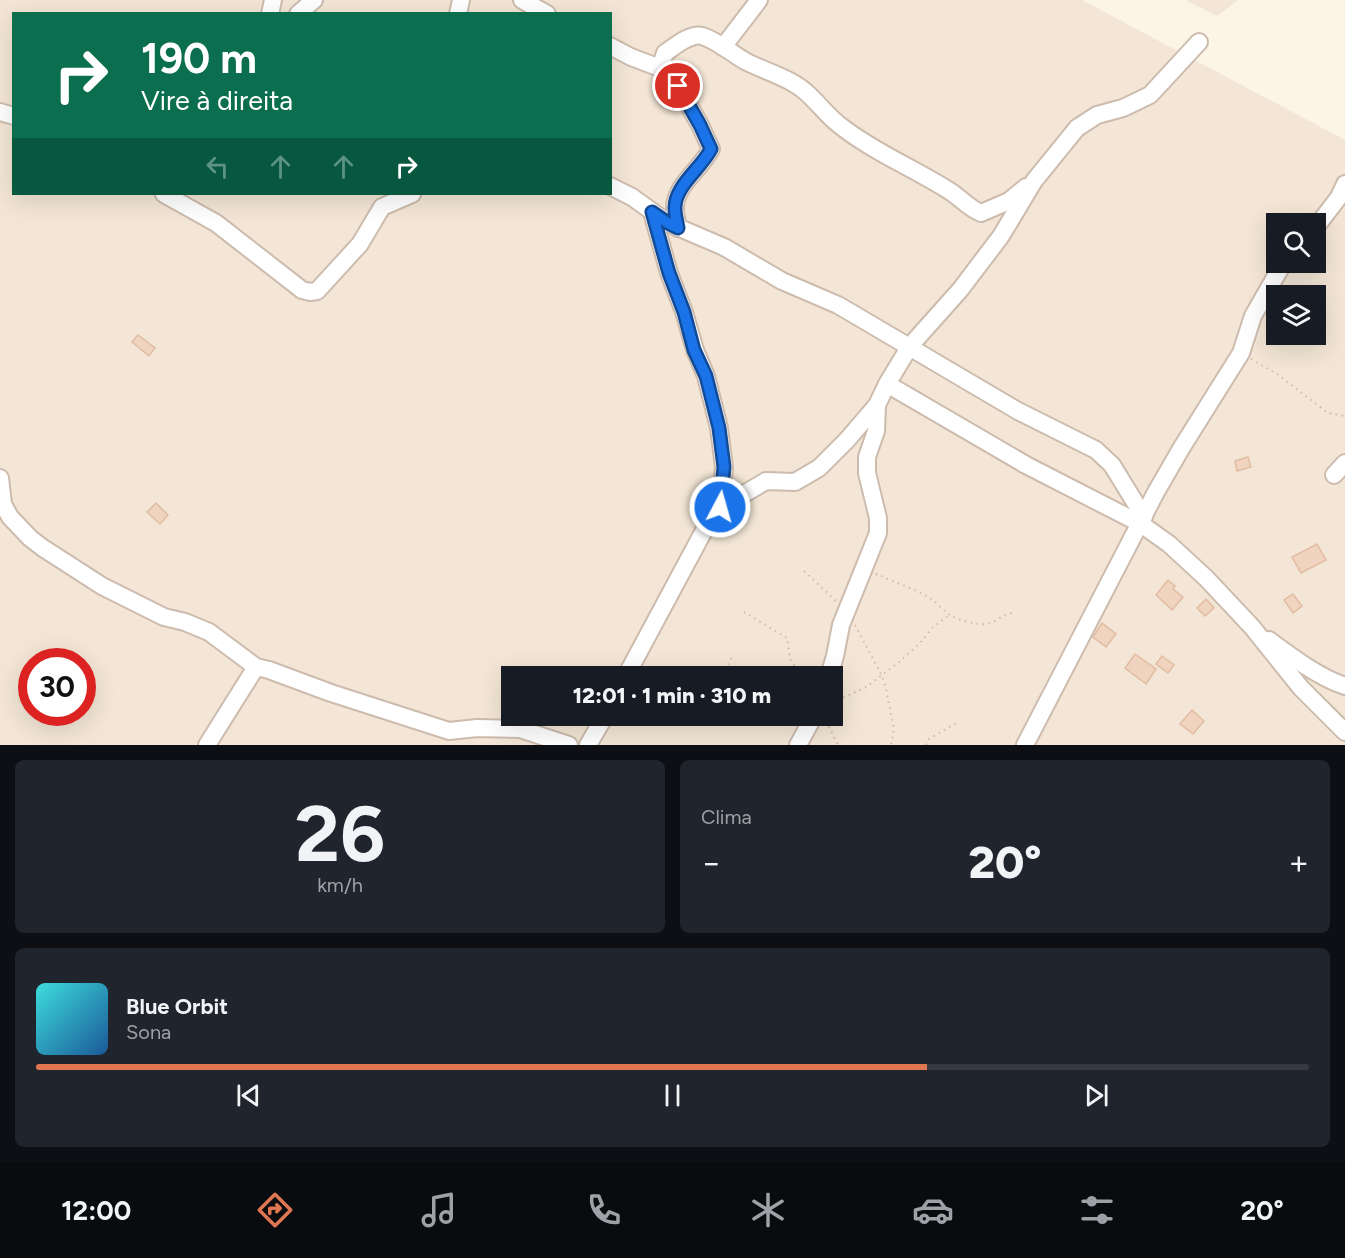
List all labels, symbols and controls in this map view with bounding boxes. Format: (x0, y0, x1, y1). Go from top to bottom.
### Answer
text: 190 m (141, 33, 257, 84)
icon: right (42, 36, 120, 114)
pin (652, 60, 703, 111)
icon: arrive (661, 69, 694, 102)
text: Vire à direita (141, 84, 293, 117)
icon: left (201, 150, 234, 183)
icon: ahead (264, 150, 297, 183)
icon: ahead (327, 150, 360, 183)
icon: right (390, 150, 423, 183)
map controls (1266, 213, 1326, 345)
button: search (1266, 213, 1326, 273)
button: layers (1266, 285, 1326, 345)
position arrow (688, 475, 752, 539)
speed limit sign: 30 (18, 648, 96, 726)
text: 12:01 · 1 min · 310 m (573, 682, 771, 709)
text: 26 (295, 787, 385, 881)
text: Clima (701, 805, 752, 829)
text: 20° (968, 835, 1042, 889)
text: − (701, 843, 722, 882)
text: + (1288, 843, 1309, 882)
text: km/h (317, 873, 363, 897)
text: Blue Orbit (126, 993, 228, 1020)
text: Sona (126, 1020, 171, 1044)
icon: previous (232, 1079, 265, 1112)
icon: pause (656, 1079, 689, 1112)
icon: next (1080, 1079, 1113, 1112)
icon: directions (254, 1189, 296, 1231)
icon: music (418, 1189, 460, 1231)
icon: phone (583, 1189, 625, 1231)
icon: climate (747, 1189, 789, 1231)
icon: car (912, 1189, 954, 1231)
icon: filters (1076, 1189, 1118, 1231)
text: 12:00 (61, 1194, 131, 1227)
text: 20° (1240, 1194, 1284, 1227)

